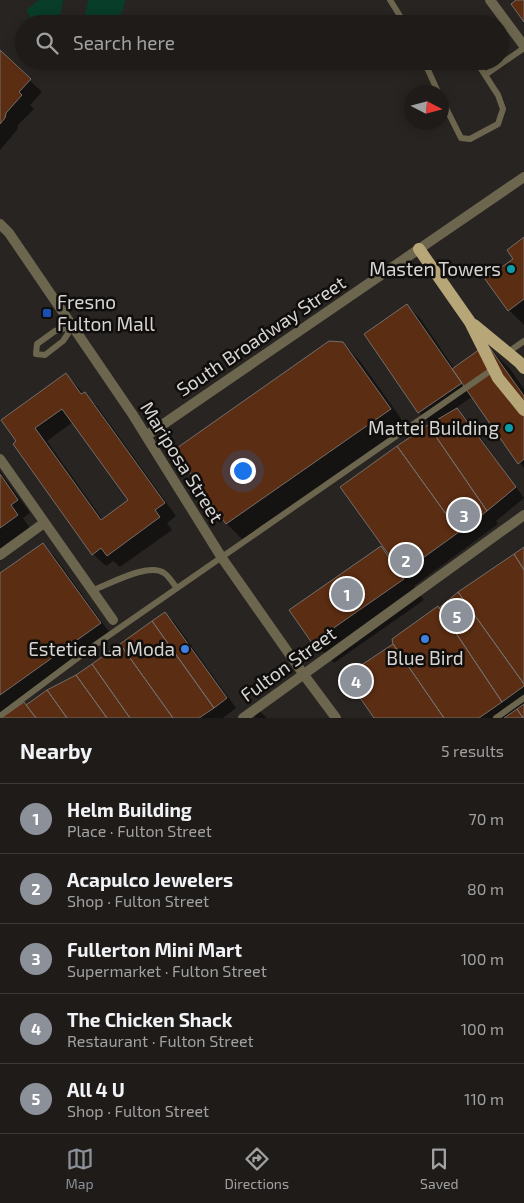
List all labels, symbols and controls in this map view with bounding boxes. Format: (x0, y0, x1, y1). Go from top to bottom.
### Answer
search box (15, 15, 509, 70)
icon: search (33, 29, 61, 57)
text: Search here (73, 31, 175, 54)
north arrow (404, 85, 449, 130)
place label: Masten Towers (369, 257, 501, 280)
marker: Masten Towers (505, 263, 517, 275)
street label: South Broadway Street (172, 270, 350, 401)
place label: Fresno Fulton Mall (57, 290, 155, 335)
marker: Fresno Fulton Mall (41, 307, 53, 319)
street label: Mariposa Street (136, 397, 229, 526)
place label: Mattei Building (368, 416, 499, 439)
marker: Mattei Building (503, 422, 515, 434)
your location (230, 458, 256, 484)
pin: 3 (448, 496, 480, 534)
pin: 2 (390, 541, 422, 579)
pin: 1 (331, 575, 363, 613)
pin: 5 (441, 597, 473, 635)
street label: Fulton Street (235, 621, 340, 706)
marker: Blue Bird (419, 633, 431, 645)
place label: Estetica La Moda (28, 637, 175, 660)
marker: Estetica La Moda (179, 643, 191, 655)
place label: Blue Bird (386, 646, 464, 669)
pin: 4 (340, 662, 372, 700)
text: Nearby (20, 738, 92, 763)
text: 5 results (441, 741, 504, 760)
text: Helm Building (67, 798, 192, 821)
text: 1 (33, 809, 39, 828)
text: 70 m (469, 809, 504, 828)
text: Place · Fulton Street (67, 821, 212, 840)
text: Acapulco Jewelers (67, 868, 233, 891)
text: 2 (31, 879, 41, 898)
text: 80 m (467, 879, 504, 898)
text: Shop · Fulton Street (67, 891, 209, 910)
text: Fullerton Mini Mart (67, 938, 242, 961)
text: 3 (31, 949, 41, 968)
text: 100 m (461, 949, 504, 968)
text: Supermarket · Fulton Street (67, 961, 267, 980)
text: The Chicken Shack (67, 1008, 232, 1031)
text: 4 (31, 1019, 41, 1038)
text: 100 m (461, 1019, 504, 1038)
text: Restaurant · Fulton Street (67, 1031, 254, 1050)
text: All 4 U (67, 1078, 125, 1101)
text: 5 (32, 1089, 40, 1108)
text: 110 m (464, 1089, 504, 1108)
text: Shop · Fulton Street (67, 1101, 209, 1120)
tab: Map (65, 1145, 94, 1192)
tab: Directions (225, 1145, 289, 1192)
tab: Saved (420, 1145, 459, 1192)

